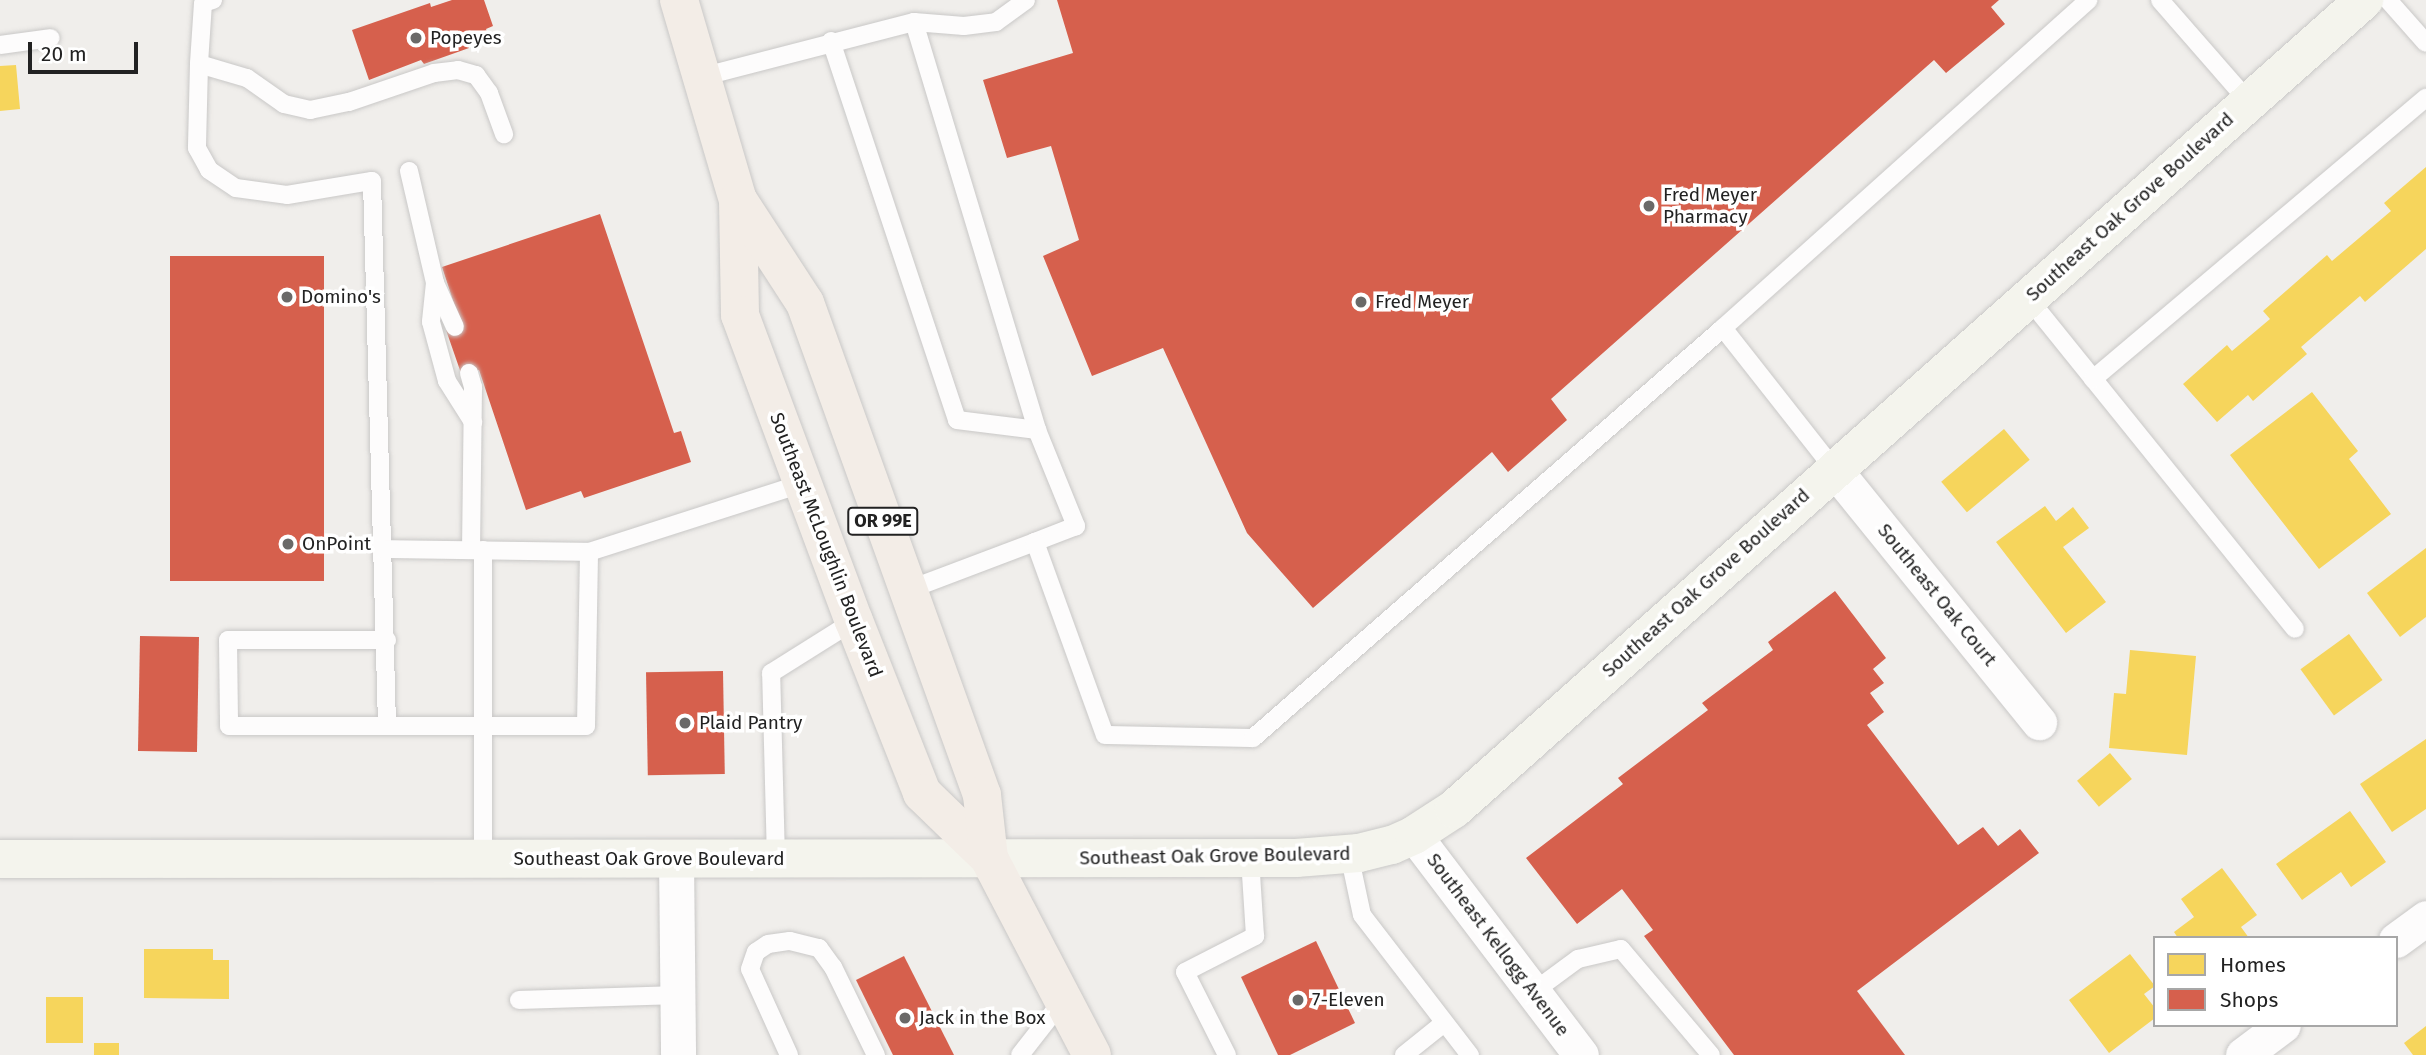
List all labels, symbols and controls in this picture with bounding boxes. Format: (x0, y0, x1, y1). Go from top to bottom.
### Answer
place label: Popeyes (430, 27, 502, 49)
scale bar (32, 28, 142, 72)
marker: Popeyes (408, 30, 424, 46)
text: 20 m (41, 41, 87, 67)
street label: Southeast Oak Grove Boulevard (2022, 108, 2238, 306)
place label: Fred Meyer Pharmacy (1663, 184, 1757, 228)
marker: Fred Meyer Pharmacy (1641, 198, 1657, 214)
place label: Domino's (301, 286, 381, 308)
marker: Domino's (279, 289, 295, 305)
place label: Fred Meyer (1375, 291, 1469, 313)
marker: Fred Meyer (1353, 294, 1369, 310)
street label: Southeast McLoughlin Boulevard (765, 409, 887, 681)
street label: Southeast Oak Grove Boulevard (1598, 484, 1814, 682)
road number: OR 99E (846, 506, 920, 536)
street label: Southeast Oak Court (1873, 519, 2001, 671)
place label: OnPoint (302, 533, 371, 555)
marker: OnPoint (280, 536, 296, 552)
place label: Plaid Pantry (699, 712, 802, 734)
marker: Plaid Pantry (677, 715, 693, 731)
street label: Southeast Oak Grove Boulevard (1079, 842, 1351, 870)
street label: Southeast Oak Grove Boulevard (513, 848, 785, 870)
street label: Southeast Kellogg Avenue (1422, 849, 1574, 1041)
legend (2153, 936, 2398, 1027)
text: Homes (2220, 952, 2286, 978)
text: Shops (2220, 987, 2278, 1013)
place label: 7-Eleven (1312, 989, 1385, 1011)
marker: 7-Eleven (1290, 992, 1306, 1008)
place label: Jack in the Box (919, 1007, 1046, 1029)
marker: Jack in the Box (897, 1010, 913, 1026)

